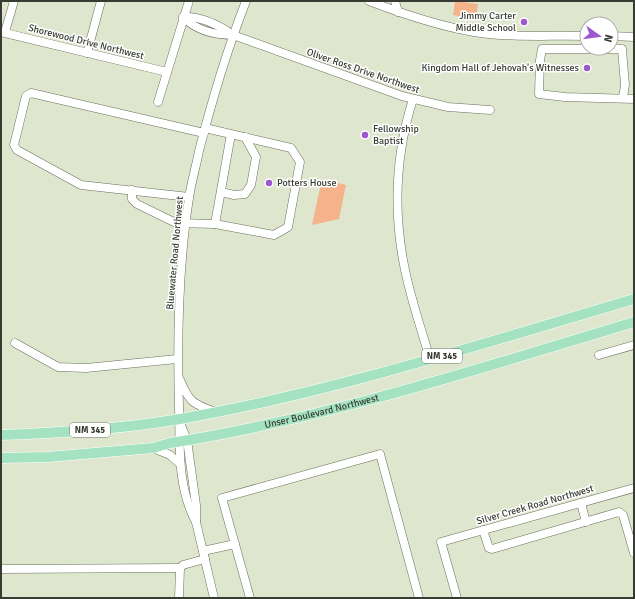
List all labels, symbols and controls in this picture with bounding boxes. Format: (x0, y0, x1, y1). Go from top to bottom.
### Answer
place label: Jimmy Carter Middle School (456, 10, 516, 34)
north arrow (579, 16, 619, 56)
marker: Jimmy Carter Middle School (519, 17, 529, 27)
street label: Shorewood Drive Northwest (27, 22, 146, 62)
text: N (601, 33, 615, 44)
street label: Oliver Ross Drive Northwest (305, 46, 422, 96)
place label: Kingdom Hall of Jehovah's Witnesses (421, 62, 580, 74)
marker: Kingdom Hall of Jehovah's Witnesses (582, 63, 592, 73)
place label: Fellowship Baptist (373, 123, 419, 147)
marker: Fellowship Baptist (360, 130, 370, 140)
place label: Potters House (277, 177, 336, 189)
marker: Potters House (264, 178, 274, 188)
street label: Bluewater Road Northwest (164, 195, 186, 310)
road number: NM 345 (422, 349, 462, 363)
street label: Unser Boulevard Northwest (263, 391, 381, 431)
road number: NM 345 (70, 423, 110, 437)
street label: Silver Creek Road Northwest (475, 482, 595, 528)

